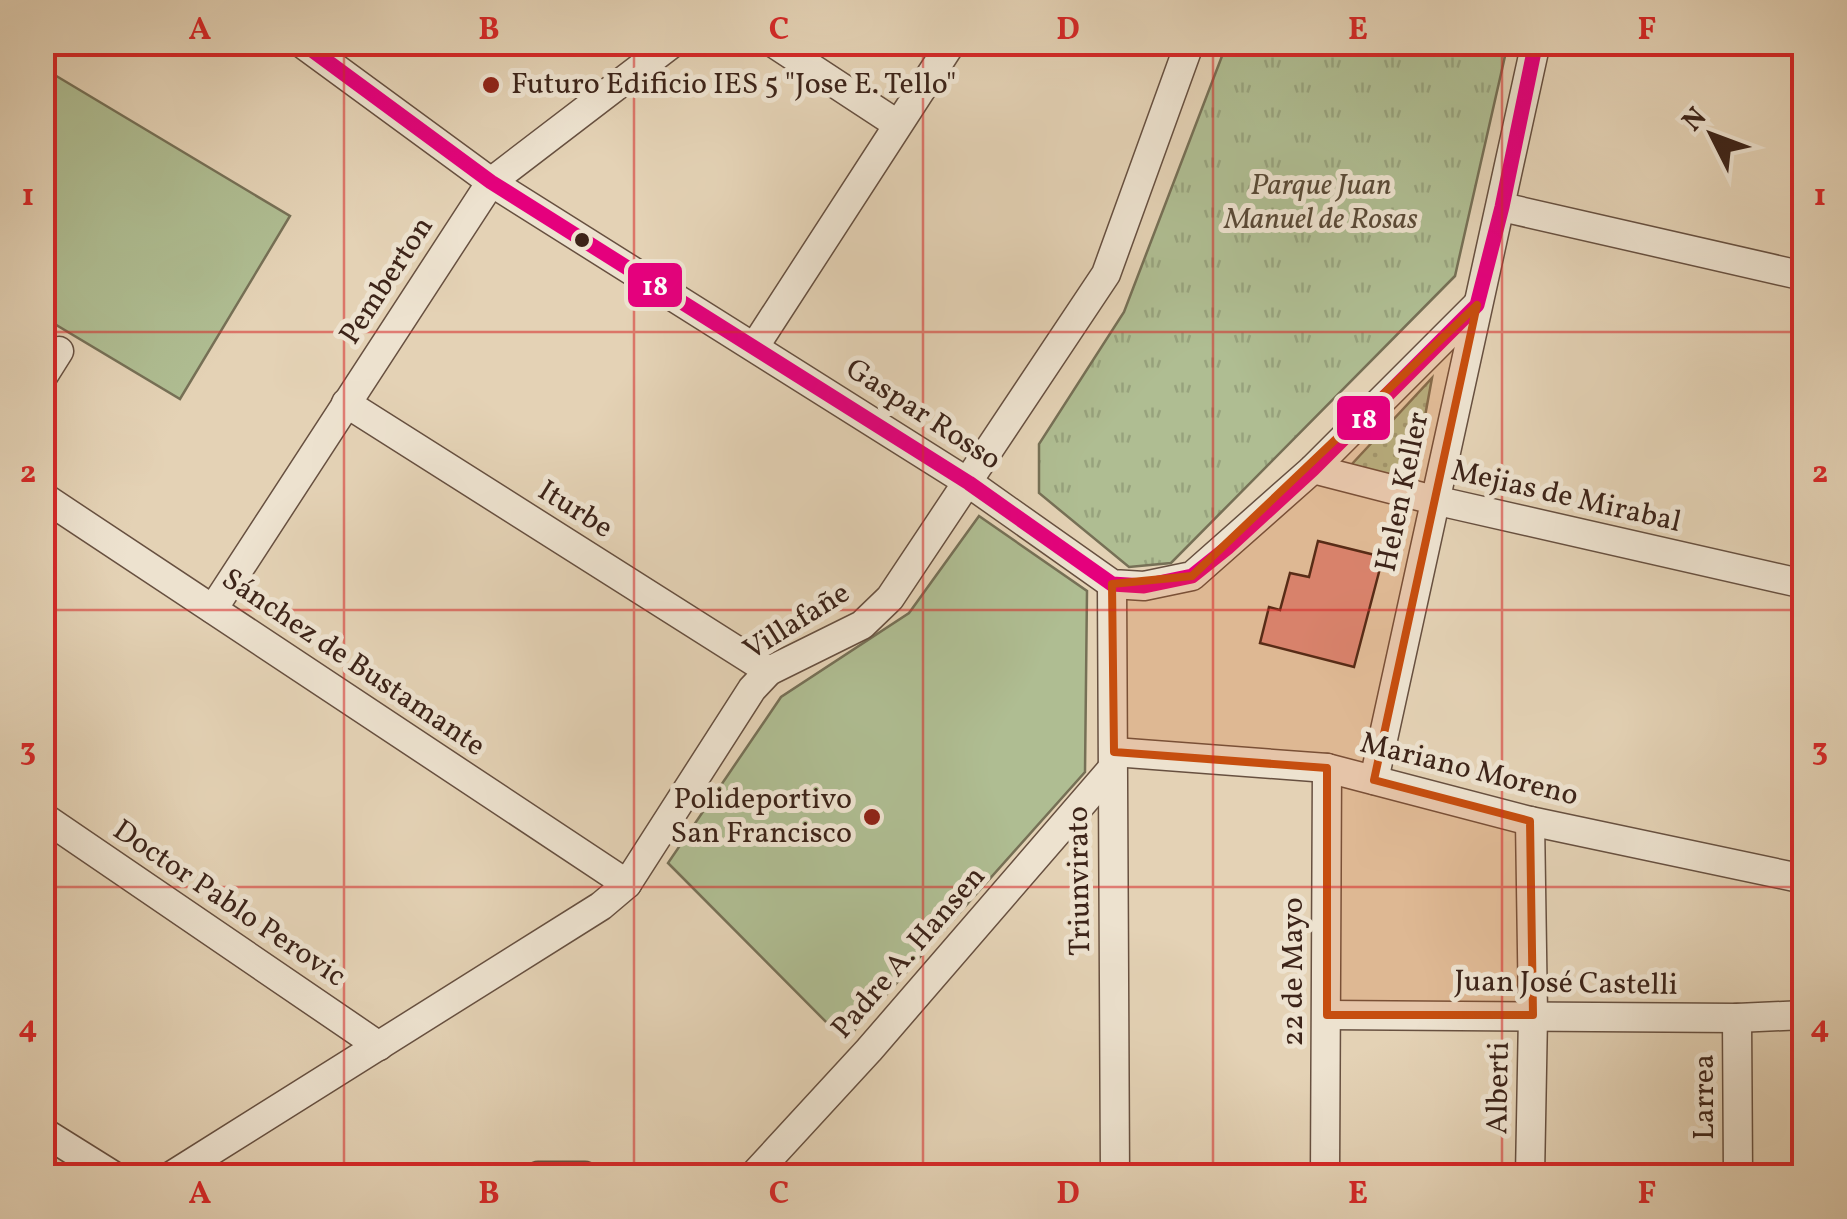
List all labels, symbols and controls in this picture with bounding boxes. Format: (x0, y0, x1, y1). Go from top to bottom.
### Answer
text: A (189, 9, 212, 53)
text: B (478, 9, 500, 53)
text: C (769, 9, 789, 53)
text: D (1056, 9, 1080, 53)
text: E (1348, 9, 1368, 53)
text: F (1638, 9, 1657, 53)
place label: Futuro Edificio IES 5 "Jose E. Tello" (511, 64, 956, 106)
marker: Futuro Edificio IES 5 "Jose E. Tello" (480, 74, 502, 96)
north arrow (1662, 85, 1762, 185)
text: N (1674, 99, 1717, 141)
park label: Parque Juan Manuel de Rosas (1223, 165, 1418, 241)
text: 1 (22, 175, 34, 219)
text: 1 (1814, 175, 1826, 219)
street label: Pemberton (330, 209, 444, 353)
unlabelled marker (572, 230, 592, 250)
line badge: 18 (626, 261, 684, 309)
text: 18 (642, 268, 668, 307)
street label: Gaspar Rosso (837, 349, 1009, 481)
line badge: 18 (1335, 394, 1392, 442)
text: 18 (1351, 401, 1377, 440)
street label: Helen Keller (1366, 408, 1440, 576)
street label: Mejias de Mirabal (1447, 450, 1685, 544)
text: 2 (20, 452, 36, 496)
text: 2 (1812, 452, 1828, 496)
street label: Iturbe (529, 471, 621, 549)
street label: Sánchez de Bustamante (213, 559, 493, 767)
street label: Villafañe (736, 573, 858, 671)
street label: Mariano Moreno (1356, 723, 1582, 817)
text: 3 (20, 730, 36, 774)
text: 3 (1812, 730, 1828, 774)
place label: Polideportivo San Francisco (671, 779, 852, 855)
marker: Polideportivo San Francisco (861, 806, 883, 828)
street label: Triunvirato (1058, 806, 1102, 956)
street label: Doctor Pablo Perovic (104, 810, 354, 998)
street label: Padre A. Hansen (822, 857, 996, 1049)
street label: 22 de Mayo (1273, 897, 1315, 1047)
street label: Juan José Castelli (1454, 961, 1678, 1007)
text: 4 (18, 1007, 38, 1051)
text: 4 (1810, 1007, 1830, 1051)
street label: Alberti (1477, 1041, 1521, 1135)
street label: Larrea (1684, 1054, 1726, 1140)
text: A (189, 1173, 212, 1217)
text: B (478, 1173, 500, 1217)
text: C (769, 1173, 789, 1217)
text: D (1056, 1173, 1080, 1217)
text: E (1348, 1173, 1368, 1217)
text: F (1638, 1173, 1657, 1217)

